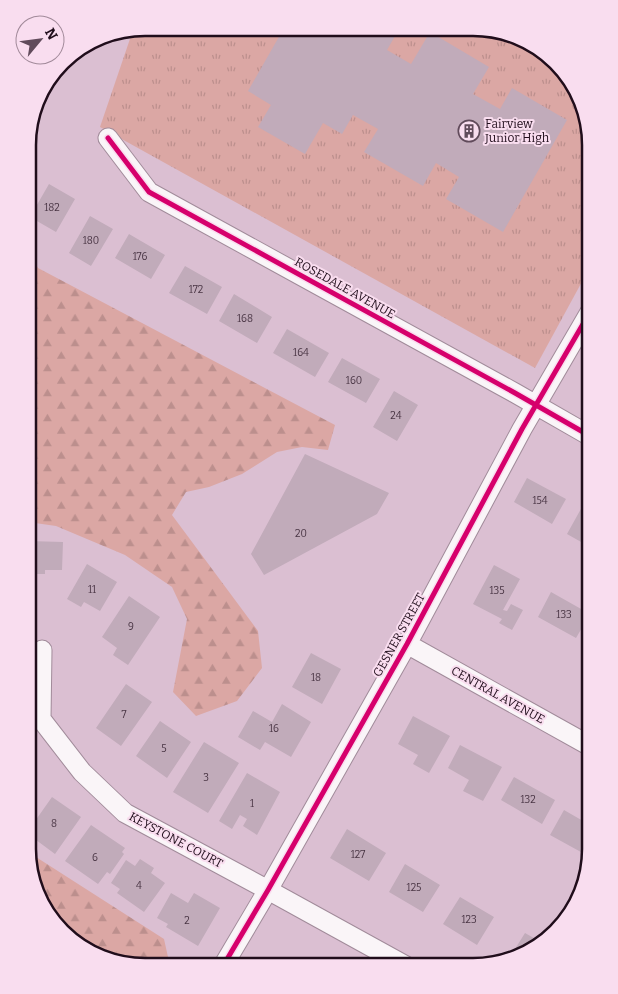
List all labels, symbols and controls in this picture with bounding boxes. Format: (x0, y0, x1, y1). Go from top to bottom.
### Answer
north arrow (15, 15, 65, 65)
text: N (41, 25, 61, 43)
place label: Fairview Junior High (484, 117, 550, 145)
building icon: Fairview Junior High (457, 119, 481, 143)
house number: 182 (44, 202, 60, 214)
house number: 180 (83, 235, 99, 247)
house number: 176 (133, 251, 147, 263)
street label: ROSEDALE AVENUE (292, 255, 398, 321)
house number: 172 (189, 284, 203, 296)
house number: 168 (237, 313, 253, 325)
house number: 164 (293, 347, 309, 359)
house number: 160 (346, 375, 362, 387)
house number: 24 (390, 410, 402, 422)
house number: 154 (532, 495, 548, 507)
house number: 20 (295, 528, 307, 540)
house number: 11 (88, 584, 96, 596)
house number: 135 (489, 585, 505, 597)
street label: GESNER STREET (370, 591, 428, 679)
house number: 133 (556, 609, 572, 621)
house number: 9 (128, 621, 134, 633)
street label: CENTRAL AVENUE (449, 663, 547, 727)
house number: 18 (311, 672, 321, 684)
house number: 7 (121, 709, 127, 721)
house number: 16 (269, 723, 279, 735)
house number: 5 (161, 743, 167, 755)
house number: 3 (203, 772, 209, 784)
house number: 132 (520, 794, 536, 806)
house number: 1 (250, 798, 254, 810)
street label: KEYSTONE COURT (127, 809, 225, 871)
house number: 8 (51, 818, 57, 830)
house number: 127 (351, 849, 365, 861)
house number: 6 (92, 852, 98, 864)
house number: 4 (136, 880, 142, 892)
house number: 125 (407, 882, 421, 894)
house number: 123 (461, 914, 477, 926)
house number: 2 (184, 915, 190, 927)

